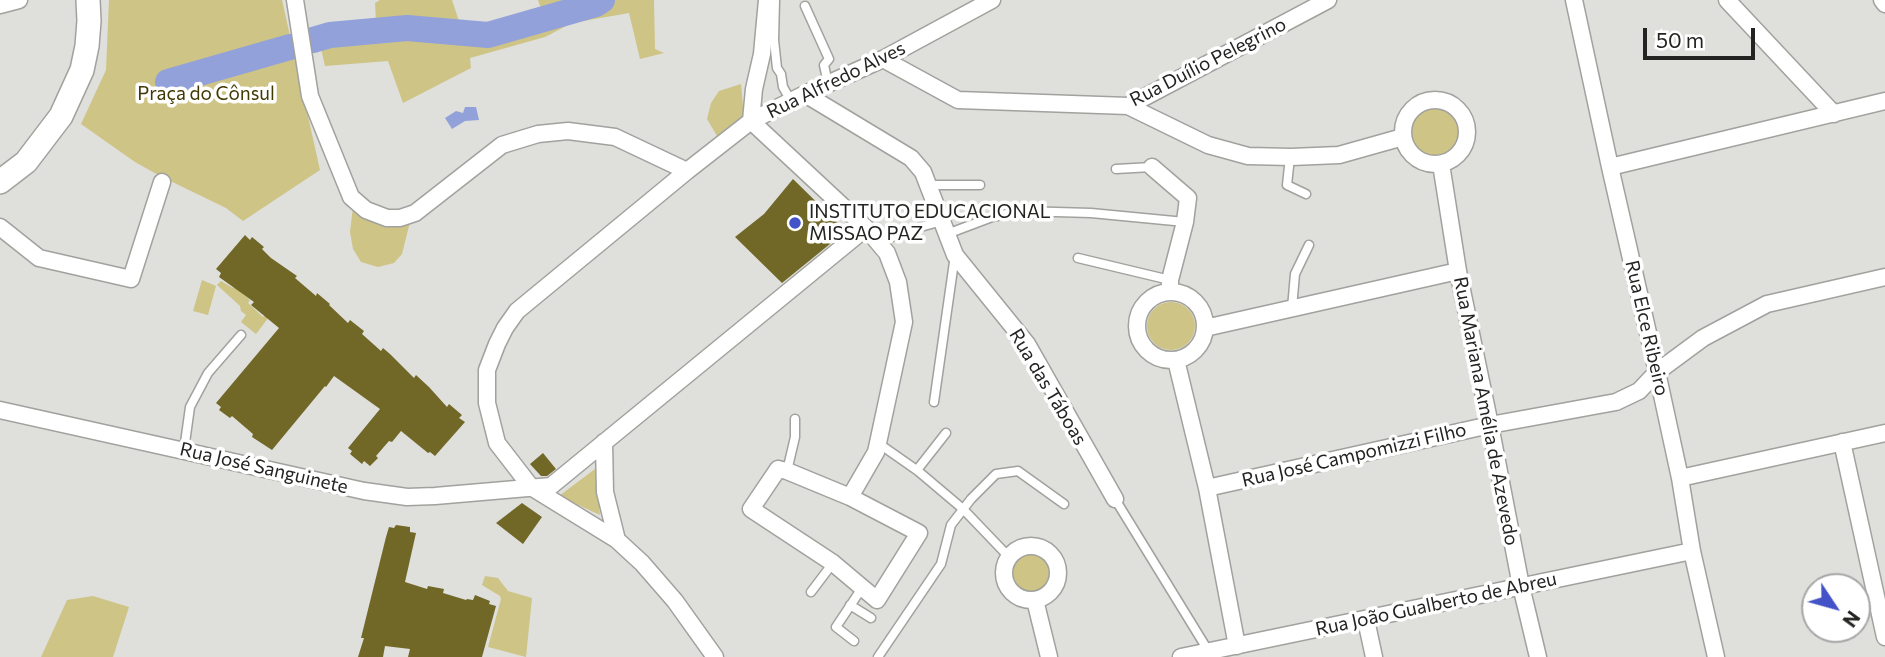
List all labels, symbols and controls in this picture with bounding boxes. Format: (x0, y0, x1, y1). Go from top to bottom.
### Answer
street label: Rua Duílio Pelegrino (1126, 13, 1290, 111)
scale bar (1647, 14, 1759, 58)
text: 50 m (1656, 27, 1704, 52)
street label: Rua Alfredo Alves (763, 37, 909, 123)
park label: Praça do Cônsul (137, 83, 275, 105)
place label: INSTITUTO EDUCACIONAL MISSAO PAZ (809, 201, 1051, 245)
marker: INSTITUTO EDUCACIONAL MISSAO PAZ (787, 215, 803, 231)
street label: Rua Elce Ribeiro (1620, 258, 1674, 398)
street label: Rua Mariana Amélia de Azevedo (1449, 275, 1523, 547)
street label: Rua das Táboas (1004, 325, 1092, 449)
street label: Rua José Campomizzi Filho (1240, 418, 1468, 492)
street label: Rua José Sanguinete (178, 438, 350, 498)
street label: Rua João Gualberto de Abreu (1313, 567, 1559, 641)
north arrow (1801, 573, 1871, 643)
text: N (1838, 607, 1865, 632)

